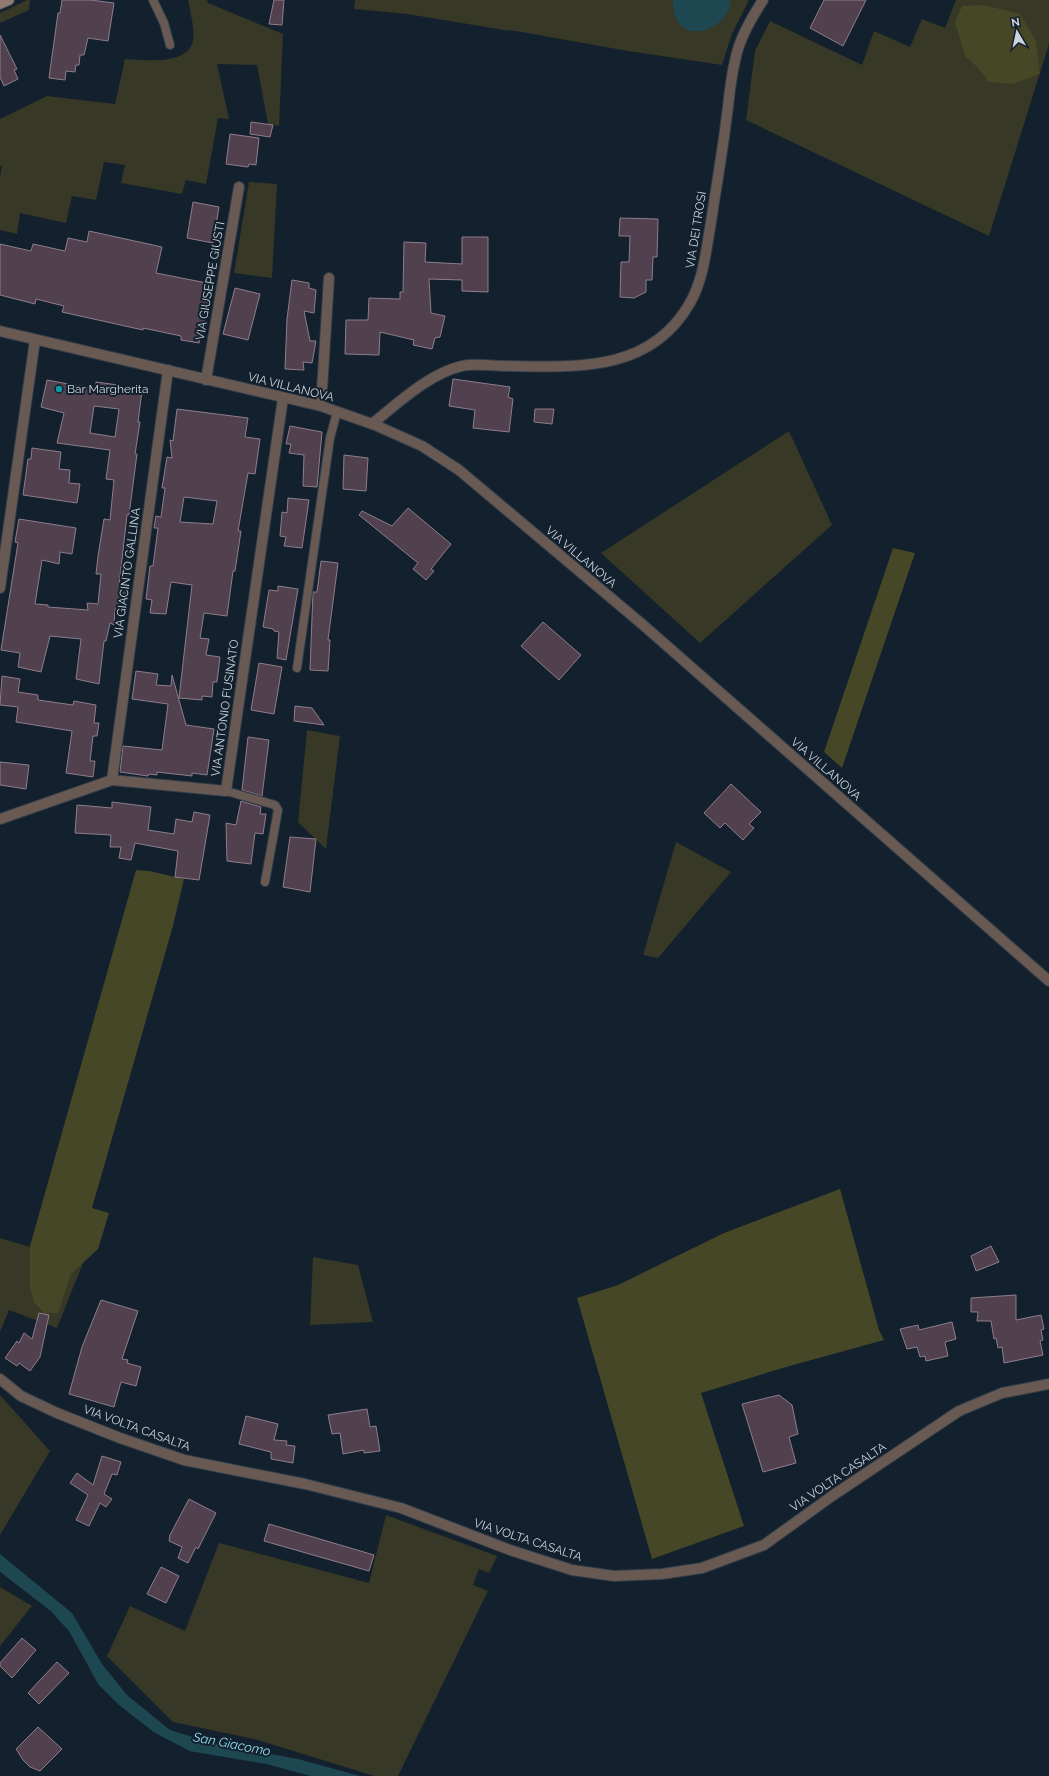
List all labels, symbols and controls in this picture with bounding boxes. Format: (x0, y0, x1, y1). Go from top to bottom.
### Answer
north arrow (997, 12, 1037, 52)
text: N (1010, 16, 1021, 30)
street label: VIA DEI TROSI (683, 190, 709, 270)
street label: VIA GIUSEPPE GIUSTI (193, 220, 227, 342)
street label: VIA VILLANOVA (246, 370, 336, 404)
place label: Bar Margherita (67, 382, 148, 396)
marker: Bar Margherita (54, 384, 64, 394)
street label: VIA GIACINTO GALLINA (111, 507, 143, 639)
street label: VIA VILLANOVA (543, 523, 619, 591)
street label: VIA ANTONIO FUSINATO (208, 639, 242, 777)
street label: VIA VILLANOVA (788, 735, 864, 803)
street label: VIA VOLTA CASALTA (82, 1402, 192, 1454)
street label: VIA VOLTA CASALTA (787, 1440, 889, 1514)
street label: VIA VOLTA CASALTA (472, 1516, 584, 1564)
water label: San Giacomo (191, 1729, 272, 1759)

